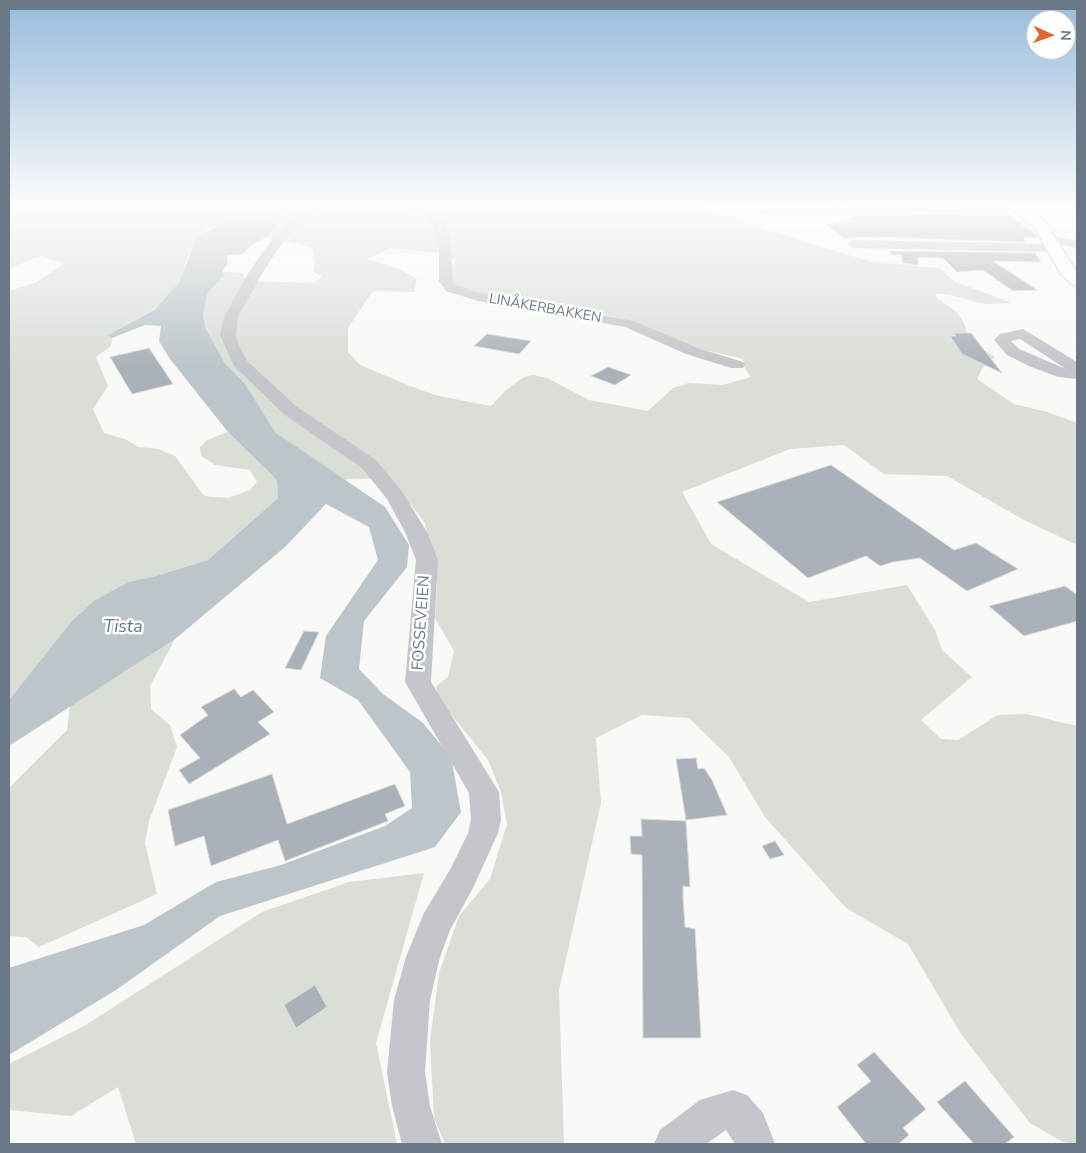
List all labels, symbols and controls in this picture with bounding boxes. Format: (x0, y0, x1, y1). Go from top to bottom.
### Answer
north arrow (1026, 10, 1076, 60)
text: N (1056, 30, 1075, 41)
street label: LINÅKERBAKKEN (488, 291, 602, 327)
street label: FOSSEVEIEN (409, 575, 435, 671)
water label: Tista (103, 617, 143, 639)

